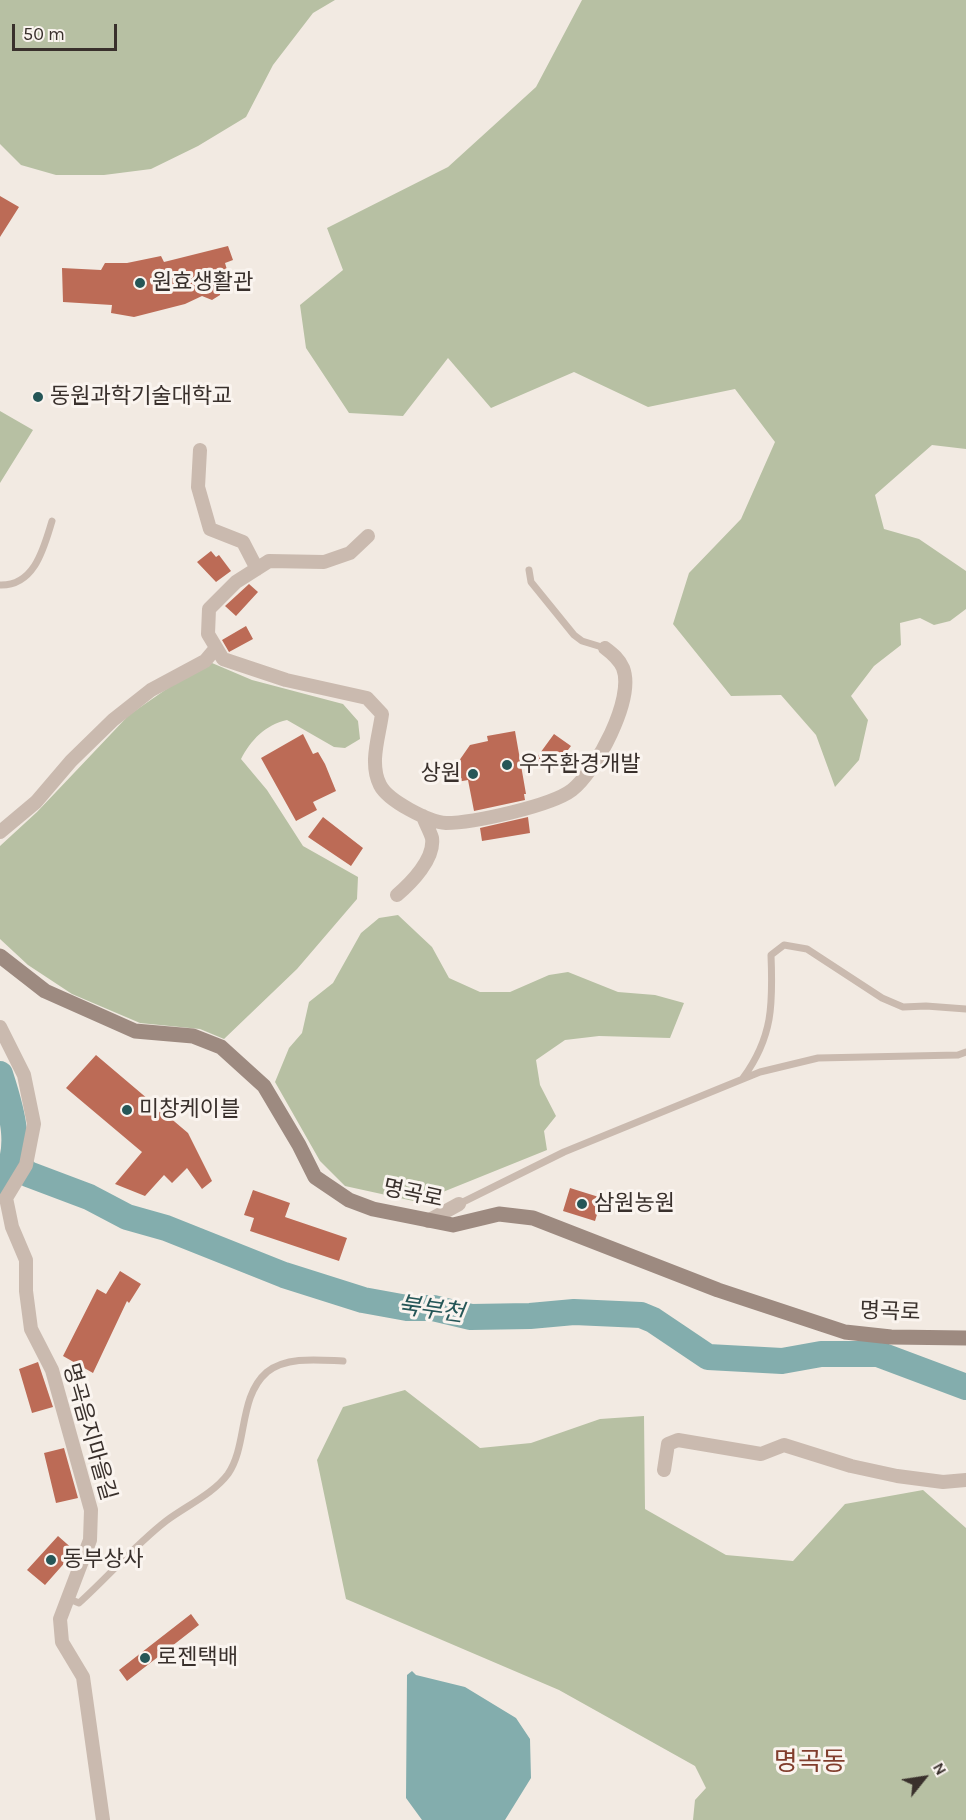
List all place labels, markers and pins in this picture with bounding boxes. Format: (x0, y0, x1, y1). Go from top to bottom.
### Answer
place label: 원효생활관 (152, 270, 253, 296)
marker: 원효생활관 (133, 276, 147, 290)
place label: 동원과학기술대학교 (50, 384, 232, 410)
marker: 동원과학기술대학교 (31, 390, 45, 404)
place label: 우주환경개발 (519, 752, 640, 778)
marker: 우주환경개발 (500, 758, 514, 772)
place label: 상원 (421, 761, 461, 787)
marker: 상원 (466, 767, 480, 781)
place label: 미창케이블 (139, 1097, 240, 1123)
marker: 미창케이블 (120, 1103, 134, 1117)
place label: 삼원농원 (594, 1191, 675, 1217)
marker: 삼원농원 (575, 1197, 589, 1211)
place label: 동부상사 (63, 1547, 144, 1573)
marker: 동부상사 (44, 1553, 58, 1567)
place label: 로젠택배 (157, 1645, 238, 1671)
marker: 로젠택배 (138, 1651, 152, 1665)

